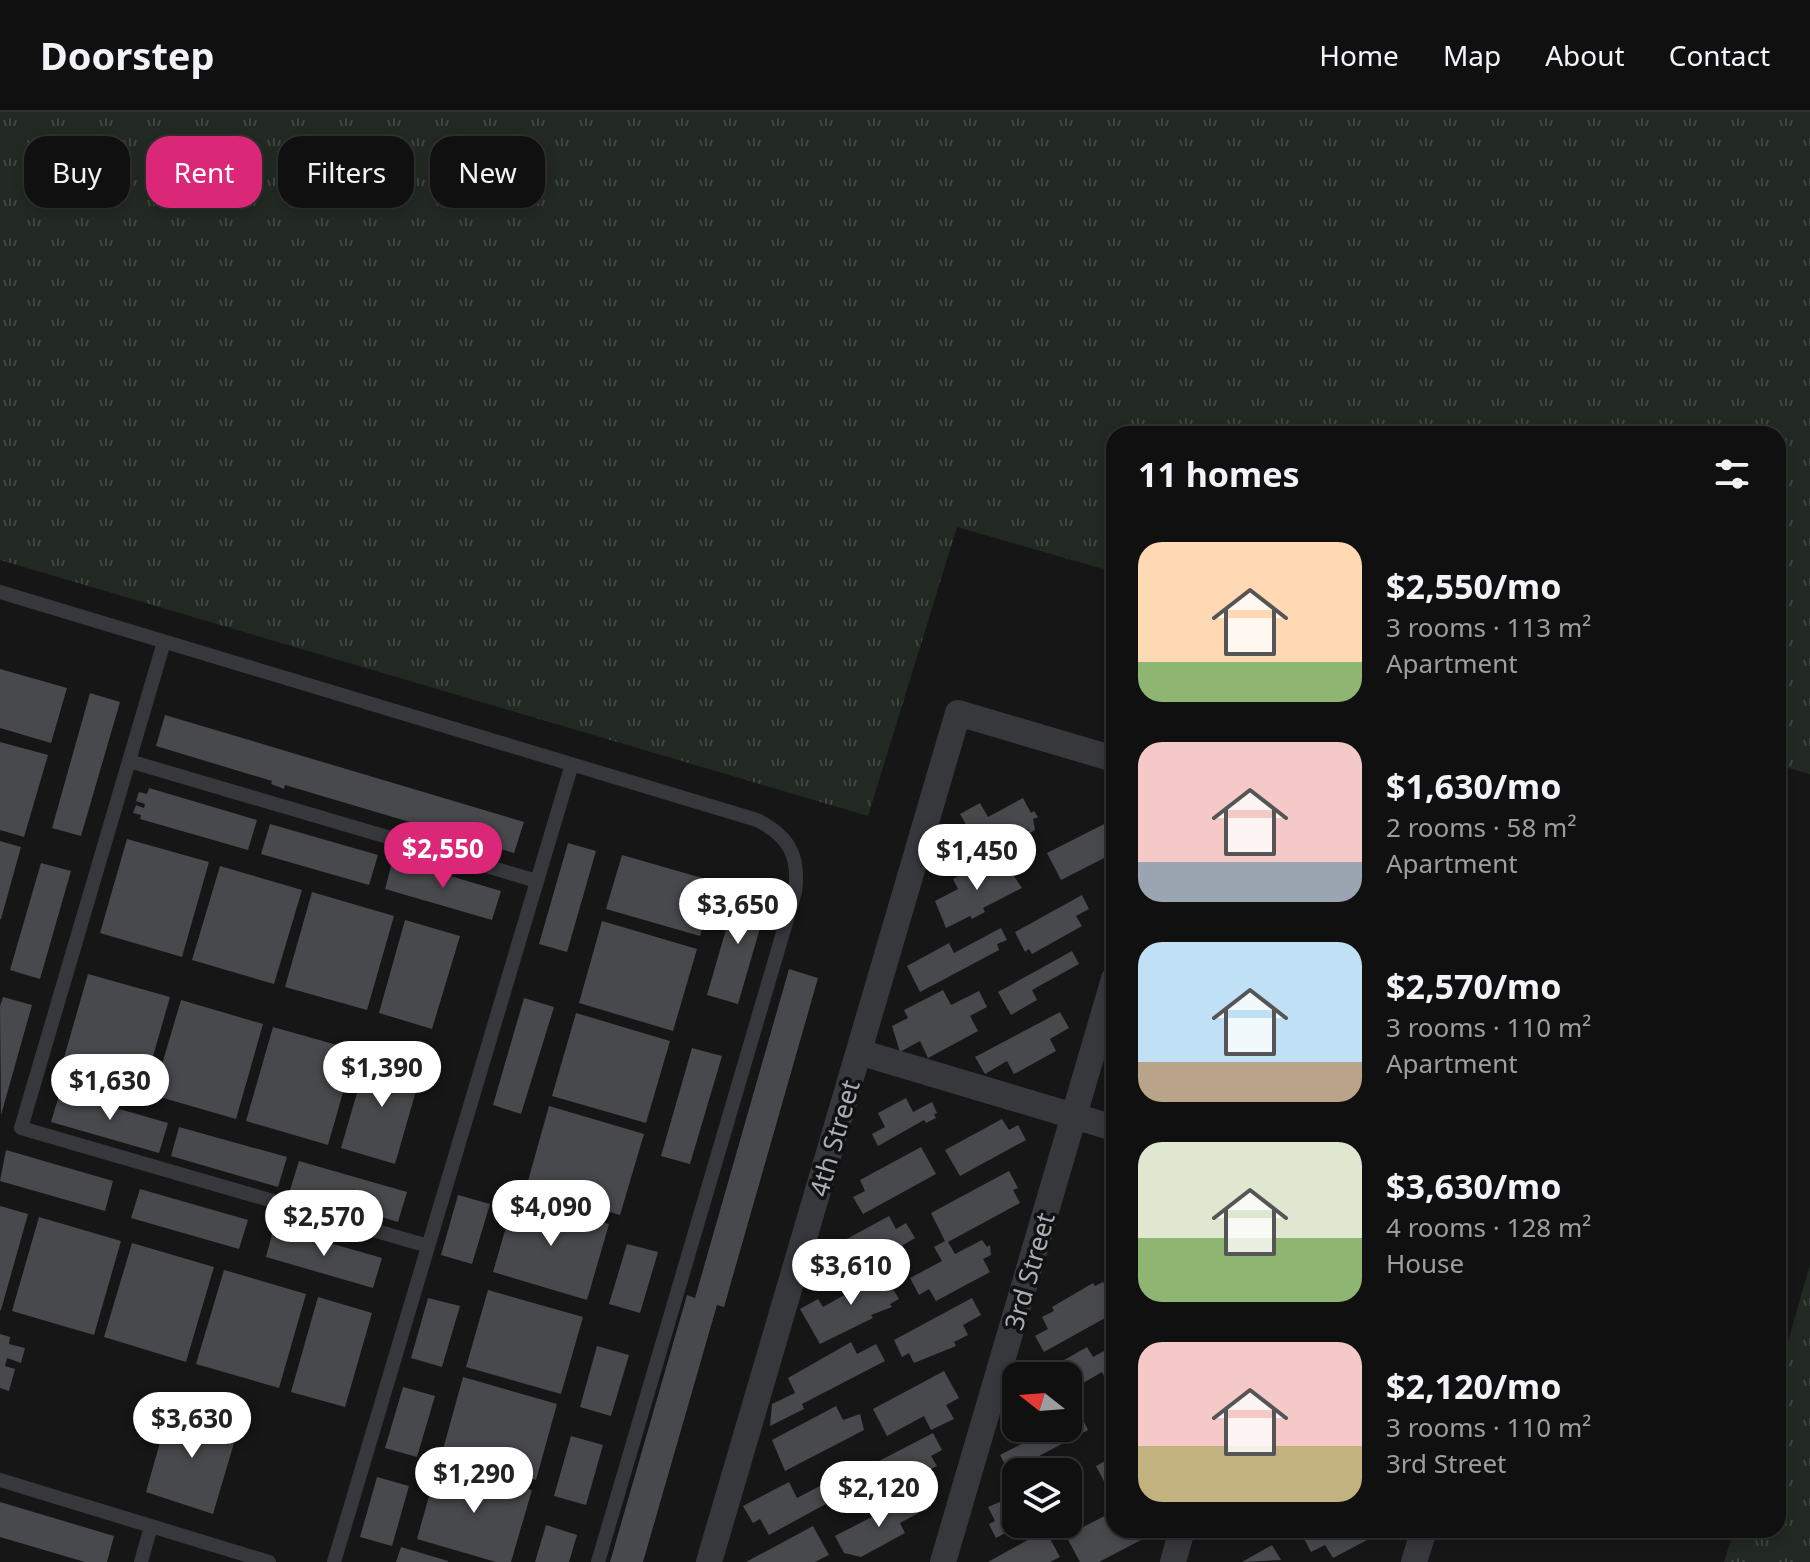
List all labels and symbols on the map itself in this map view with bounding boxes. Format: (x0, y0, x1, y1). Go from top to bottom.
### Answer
pin: $2,550 (378, 822, 508, 890)
pin: $1,450 (912, 824, 1042, 892)
pin: $3,650 (673, 878, 803, 946)
pin: $1,390 (317, 1041, 447, 1109)
pin: $1,630 (45, 1054, 175, 1122)
street label: 4th Street (800, 1076, 868, 1200)
pin: $4,090 (486, 1180, 616, 1248)
pin: $2,570 (259, 1190, 389, 1258)
street label: 3rd Street (995, 1208, 1063, 1334)
pin: $3,610 (786, 1239, 916, 1307)
north arrow (1002, 1362, 1082, 1442)
pin: $3,630 (127, 1392, 257, 1460)
pin: $1,290 (409, 1447, 539, 1515)
pin: $2,120 (814, 1461, 944, 1529)

